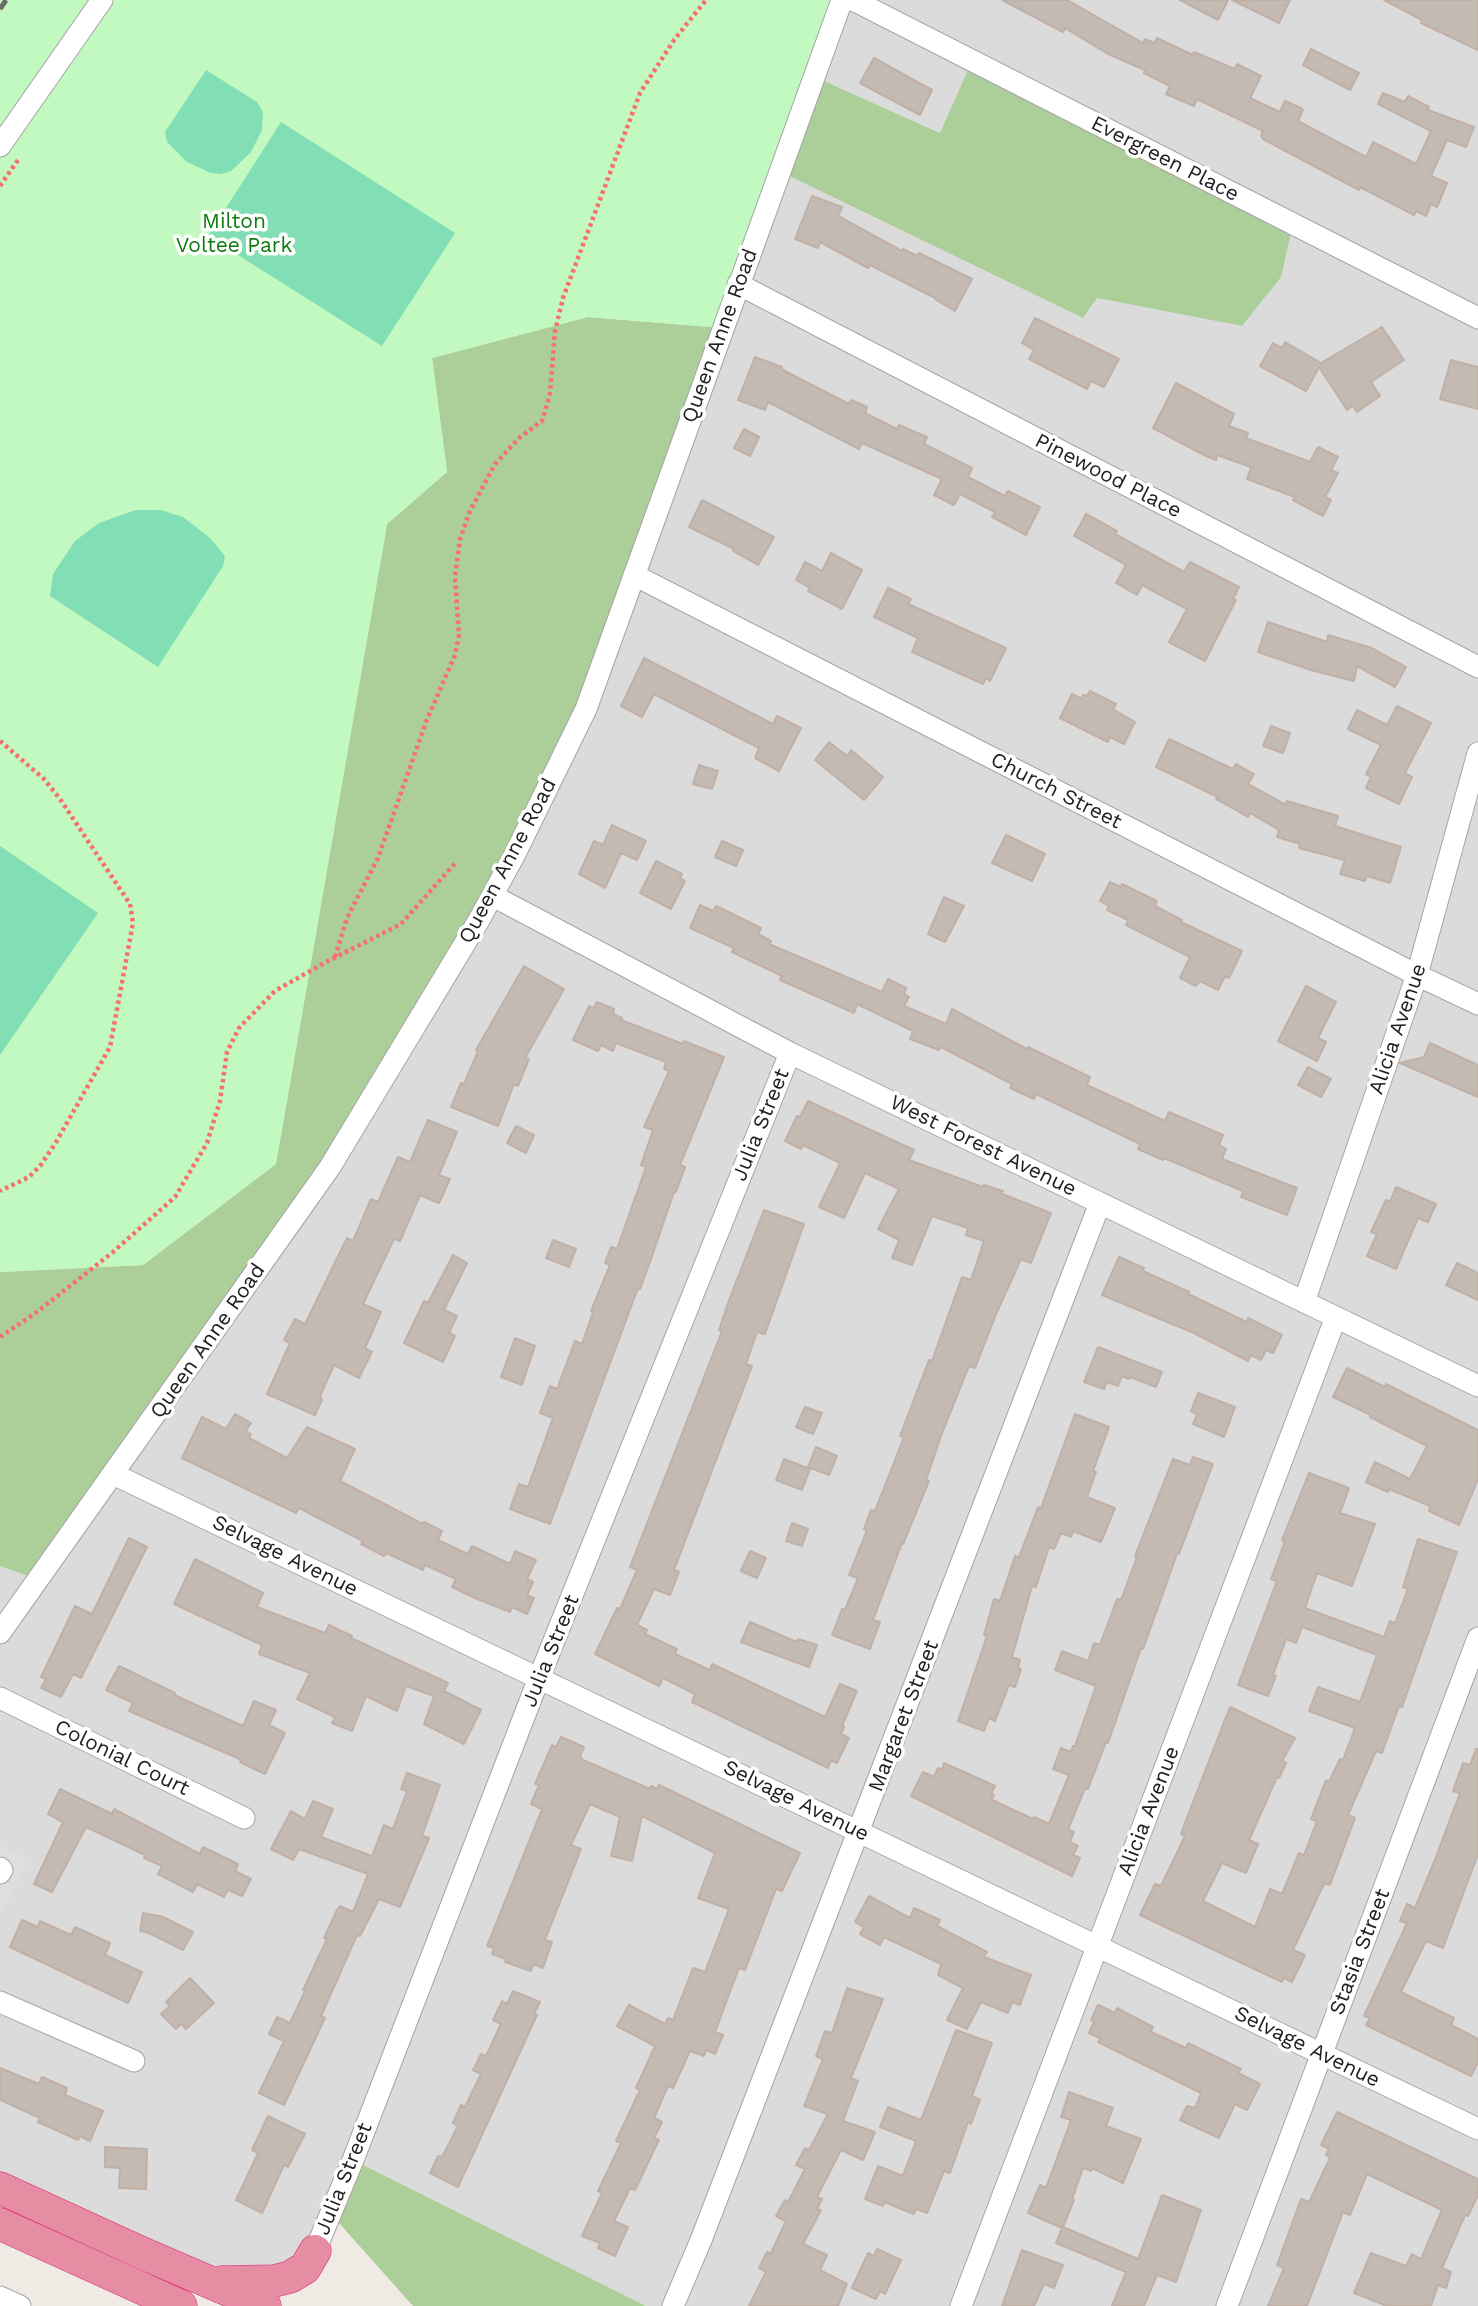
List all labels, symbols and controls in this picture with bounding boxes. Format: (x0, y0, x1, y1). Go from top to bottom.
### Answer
street label: Evergreen Place (1087, 111, 1243, 207)
park label: Milton Voltee Park (176, 209, 292, 259)
street label: Queen Anne Road (677, 245, 763, 427)
street label: Pinewood Place (1031, 428, 1185, 524)
street label: Church Street (986, 747, 1126, 835)
street label: Queen Anne Road (454, 774, 562, 948)
street label: Alicia Avenue (1364, 960, 1432, 1098)
street label: Julia Street (727, 1065, 795, 1185)
street label: West Forest Avenue (886, 1090, 1080, 1202)
street label: Queen Anne Road (145, 1259, 271, 1423)
street label: Selvage Avenue (208, 1510, 362, 1602)
street label: Julia Street (517, 1591, 585, 1711)
street label: Margaret Street (864, 1637, 944, 1795)
street label: Colonial Court (51, 1715, 193, 1801)
street label: Alicia Avenue (1113, 1743, 1185, 1879)
street label: Selvage Avenue (719, 1755, 873, 1847)
street label: Stasia Street (1324, 1885, 1396, 2019)
street label: Selvage Avenue (1230, 2001, 1384, 2093)
street label: Julia Street (310, 2119, 378, 2239)

